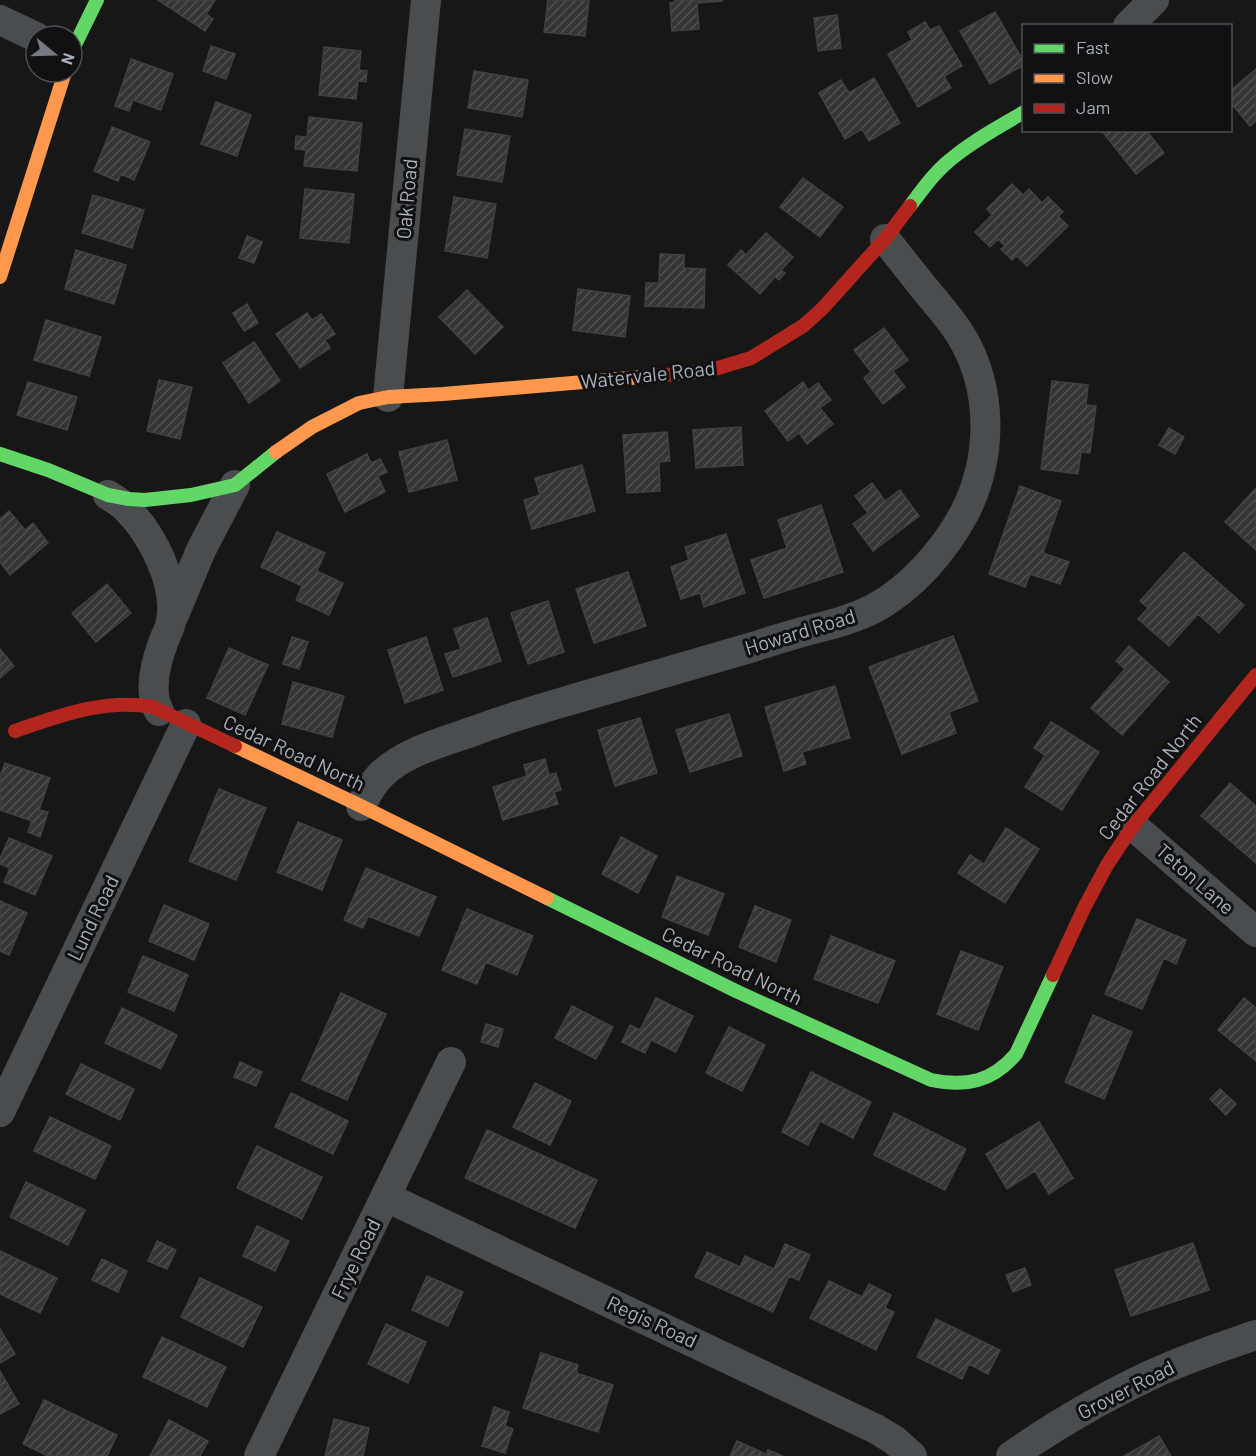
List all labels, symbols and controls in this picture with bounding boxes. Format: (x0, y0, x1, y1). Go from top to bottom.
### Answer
north arrow (24, 24, 84, 84)
legend (1022, 24, 1232, 132)
text: Fast (1076, 36, 1110, 58)
text: N (58, 51, 79, 67)
text: Slow (1076, 66, 1113, 88)
text: Jam (1076, 96, 1110, 118)
street label: Oak Road (391, 158, 421, 240)
street label: Watervale Road (579, 355, 716, 393)
street label: Howard Road (742, 603, 858, 659)
street label: Cedar Road North (220, 709, 369, 795)
street label: Cedar Road North (1093, 709, 1206, 844)
street label: Teton Lane (1152, 838, 1240, 919)
street label: Lund Road (61, 871, 123, 964)
street label: Cedar Road North (658, 921, 807, 1010)
street label: Frye Road (325, 1214, 385, 1303)
street label: Regis Road (604, 1290, 701, 1352)
street label: Grover Road (1073, 1355, 1178, 1424)

